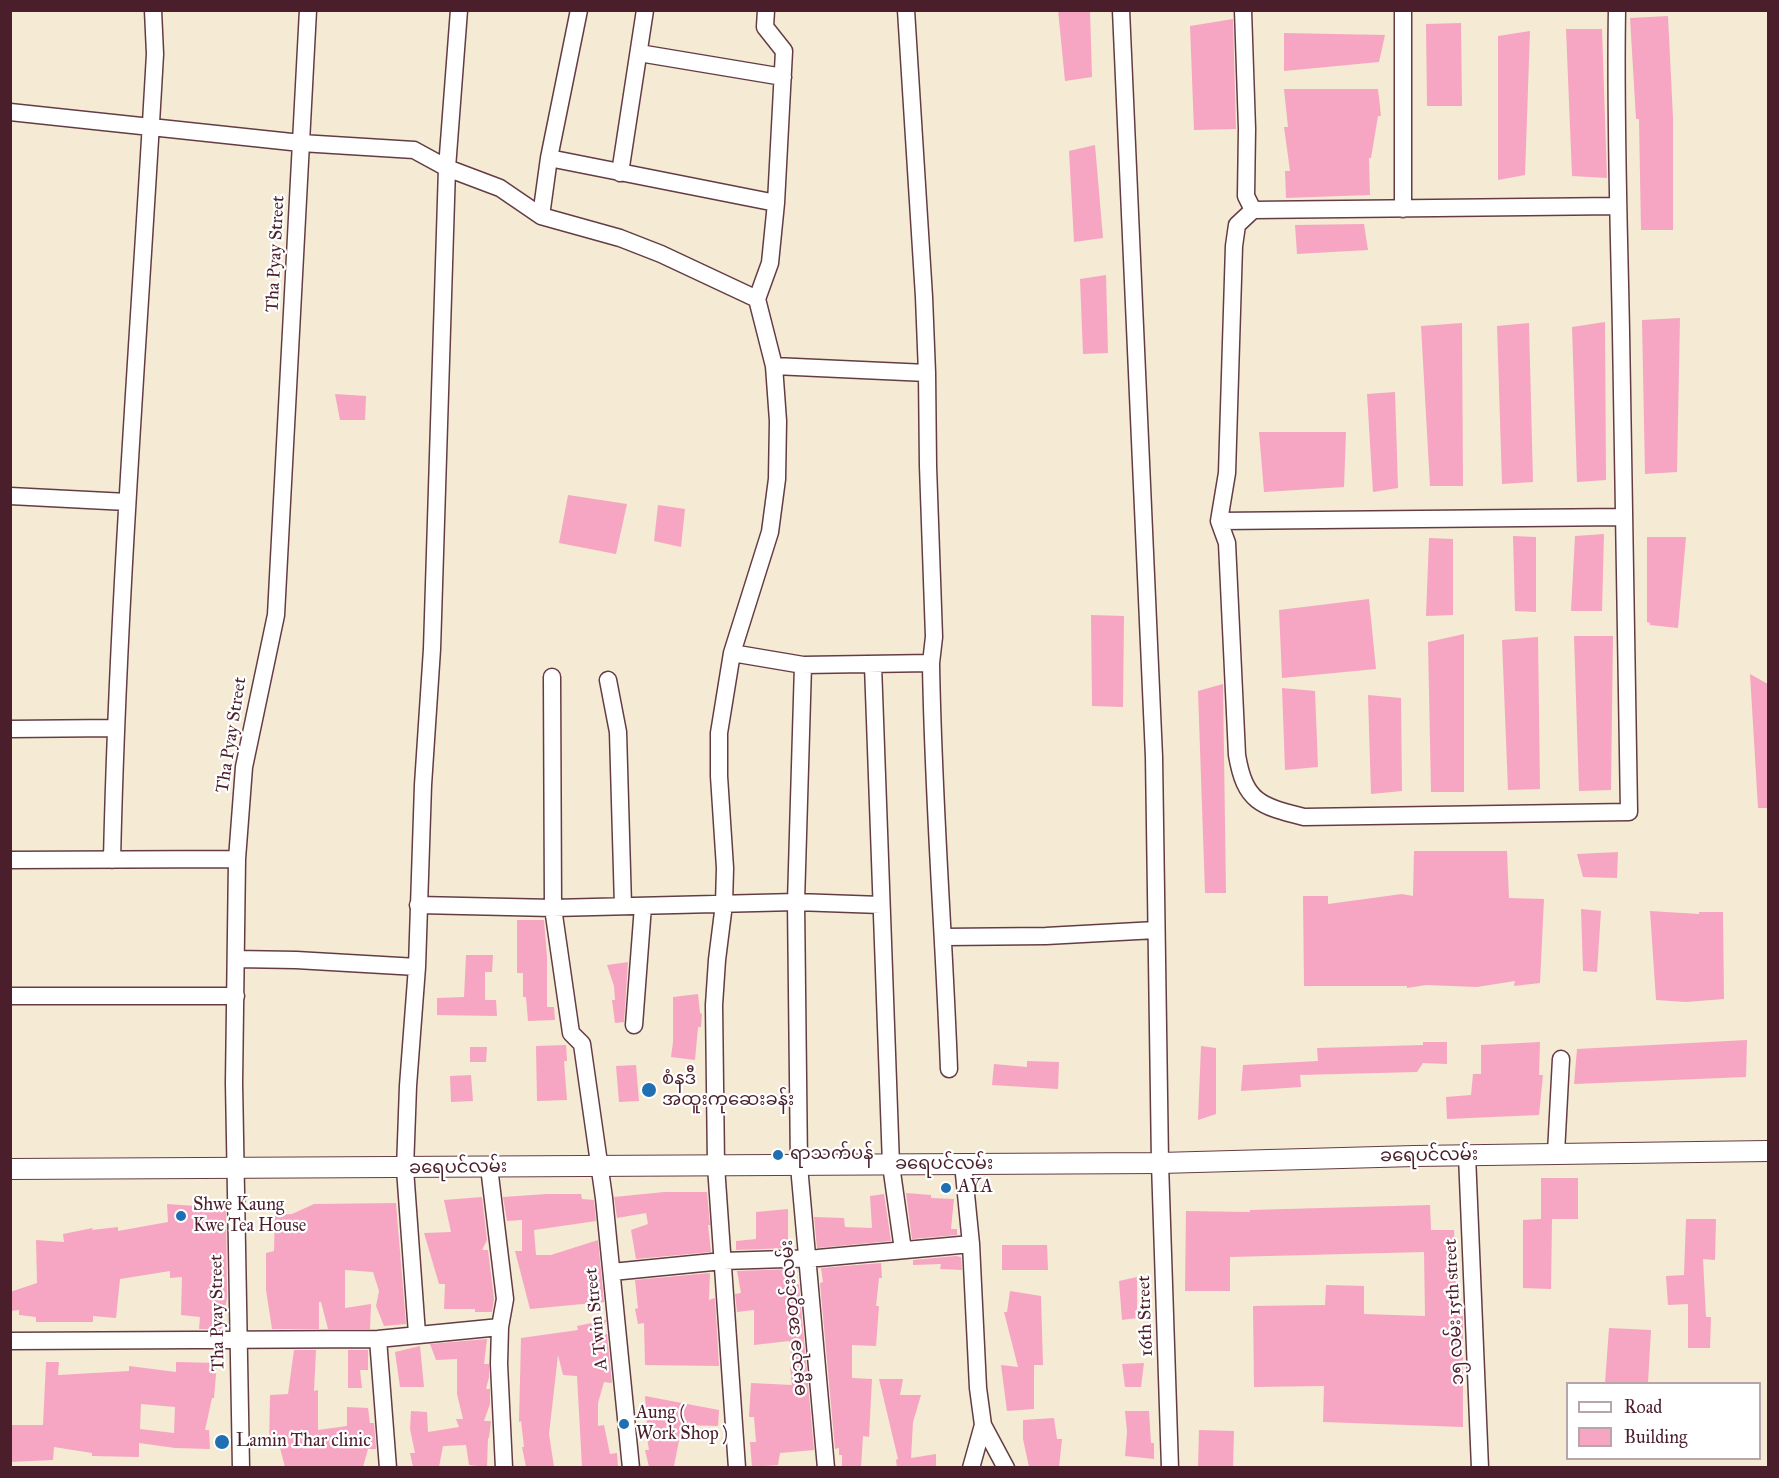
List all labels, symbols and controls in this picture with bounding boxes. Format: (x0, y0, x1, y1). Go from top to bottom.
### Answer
street label: Tha Pyay Street (262, 195, 290, 313)
street label: Tha Pyay Street (212, 676, 252, 794)
place label: စံနဒီ အထူးကုဆေးခန်း (662, 1069, 794, 1112)
marker: စံနဒီ အထူးကုဆေးခန်း (640, 1081, 658, 1099)
place label: ရာသက်ပန် (790, 1144, 874, 1166)
street label: ခရေပင်လမ်း (1380, 1144, 1478, 1168)
marker: ရာသက်ပန် (771, 1148, 785, 1162)
street label: ခရေပင်လမ်း (895, 1154, 993, 1176)
street label: ခရေပင်လမ်း (409, 1156, 507, 1180)
place label: AYA (958, 1177, 993, 1199)
marker: AYA (939, 1181, 953, 1195)
place label: Shwe Kaung Kwe Tea House (193, 1195, 306, 1238)
marker: Shwe Kaung Kwe Tea House (174, 1209, 188, 1223)
street label: ၁၅ လမ်း 15th street (1440, 1238, 1470, 1386)
street label: ဓမ္မသုခ အတွင်းလမ်း (776, 1239, 812, 1397)
street label: Tha Pyay Street (206, 1254, 230, 1372)
street label: A Twin Street (581, 1267, 613, 1371)
street label: 16th Street (1134, 1275, 1158, 1357)
legend (1566, 1382, 1761, 1460)
text: Road (1624, 1396, 1662, 1418)
place label: Aung ( Work Shop ) (636, 1403, 728, 1446)
marker: Aung ( Work Shop ) (617, 1417, 631, 1431)
text: Building (1624, 1426, 1687, 1448)
place label: Lamin Thar clinic (236, 1431, 371, 1453)
marker: Lamin Thar clinic (213, 1433, 231, 1451)

